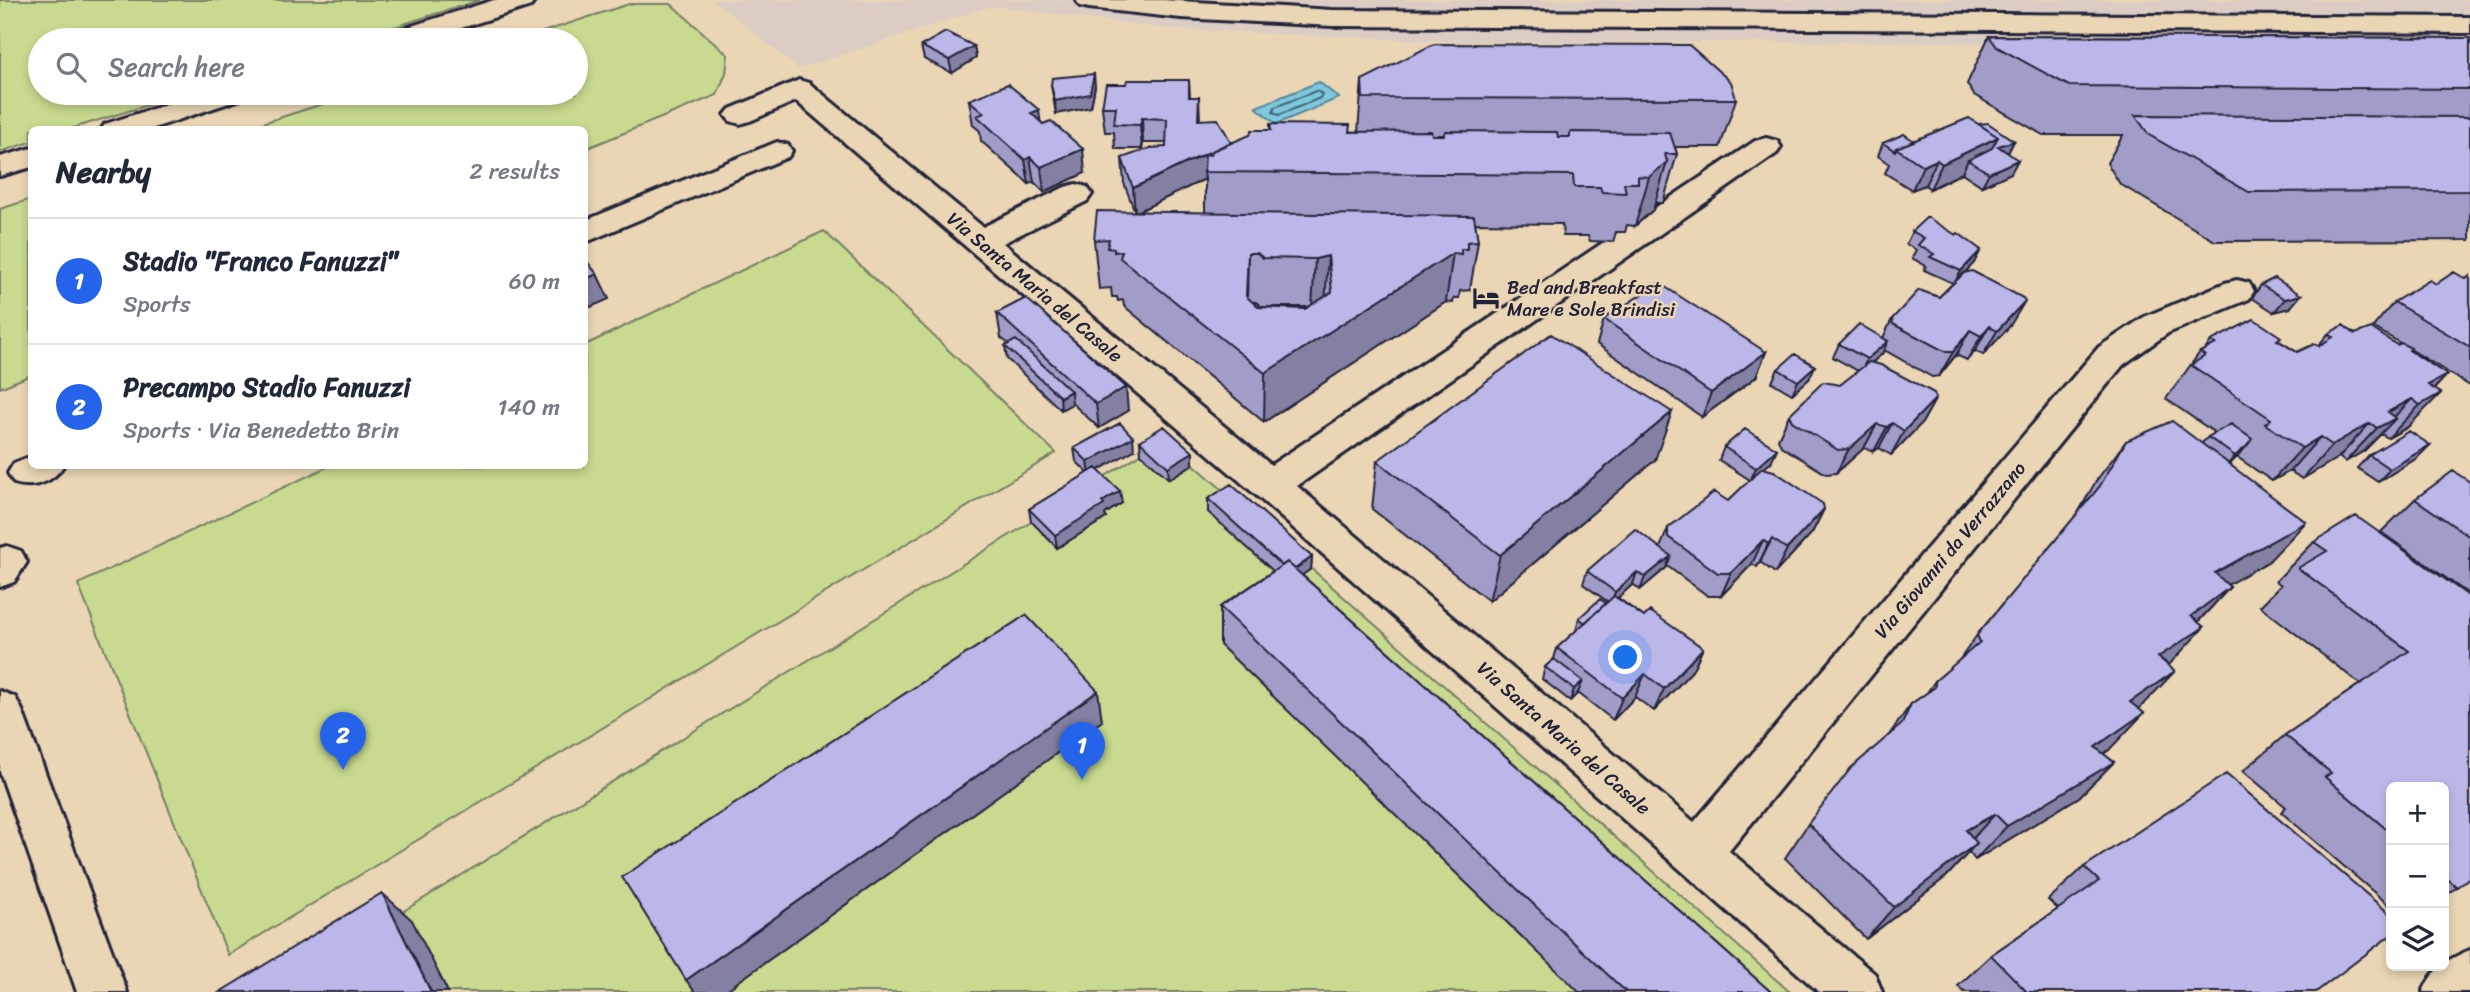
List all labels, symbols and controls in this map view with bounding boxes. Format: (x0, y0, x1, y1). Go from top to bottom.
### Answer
search box (28, 28, 588, 105)
text: Search here (108, 44, 245, 90)
icon: search (52, 48, 90, 86)
text: Nearby (56, 145, 151, 199)
text: 2 results (469, 151, 560, 192)
street label: Via Santa Maria del Casale (939, 203, 1131, 371)
text: Stadio "Franco Fanuzzi" (123, 238, 398, 284)
text: 1 (74, 261, 84, 302)
text: 60 m (509, 261, 560, 302)
place label: Bed and Breakfast Mare e Sole Brindisi (1507, 271, 1676, 326)
hotel icon: Bed and Breakfast Mare e Sole Brindisi (1471, 283, 1501, 313)
text: Sports (123, 284, 191, 325)
text: Precampo Stadio Fanuzzi (123, 364, 410, 410)
text: 2 (72, 387, 86, 428)
text: 140 m (498, 387, 560, 428)
text: Sports · Via Benedetto Brin (123, 410, 399, 451)
street label: Via Giovanni da Verrazzano (1866, 454, 2035, 646)
your location (1608, 640, 1642, 674)
street label: Via Santa Maria del Casale (1469, 653, 1659, 823)
pin: 2 (320, 712, 366, 770)
pin: 1 (1059, 722, 1105, 780)
map controls (2386, 782, 2449, 971)
button: + (2386, 782, 2449, 845)
button: − (2386, 845, 2449, 908)
button: layers (2386, 908, 2449, 971)

